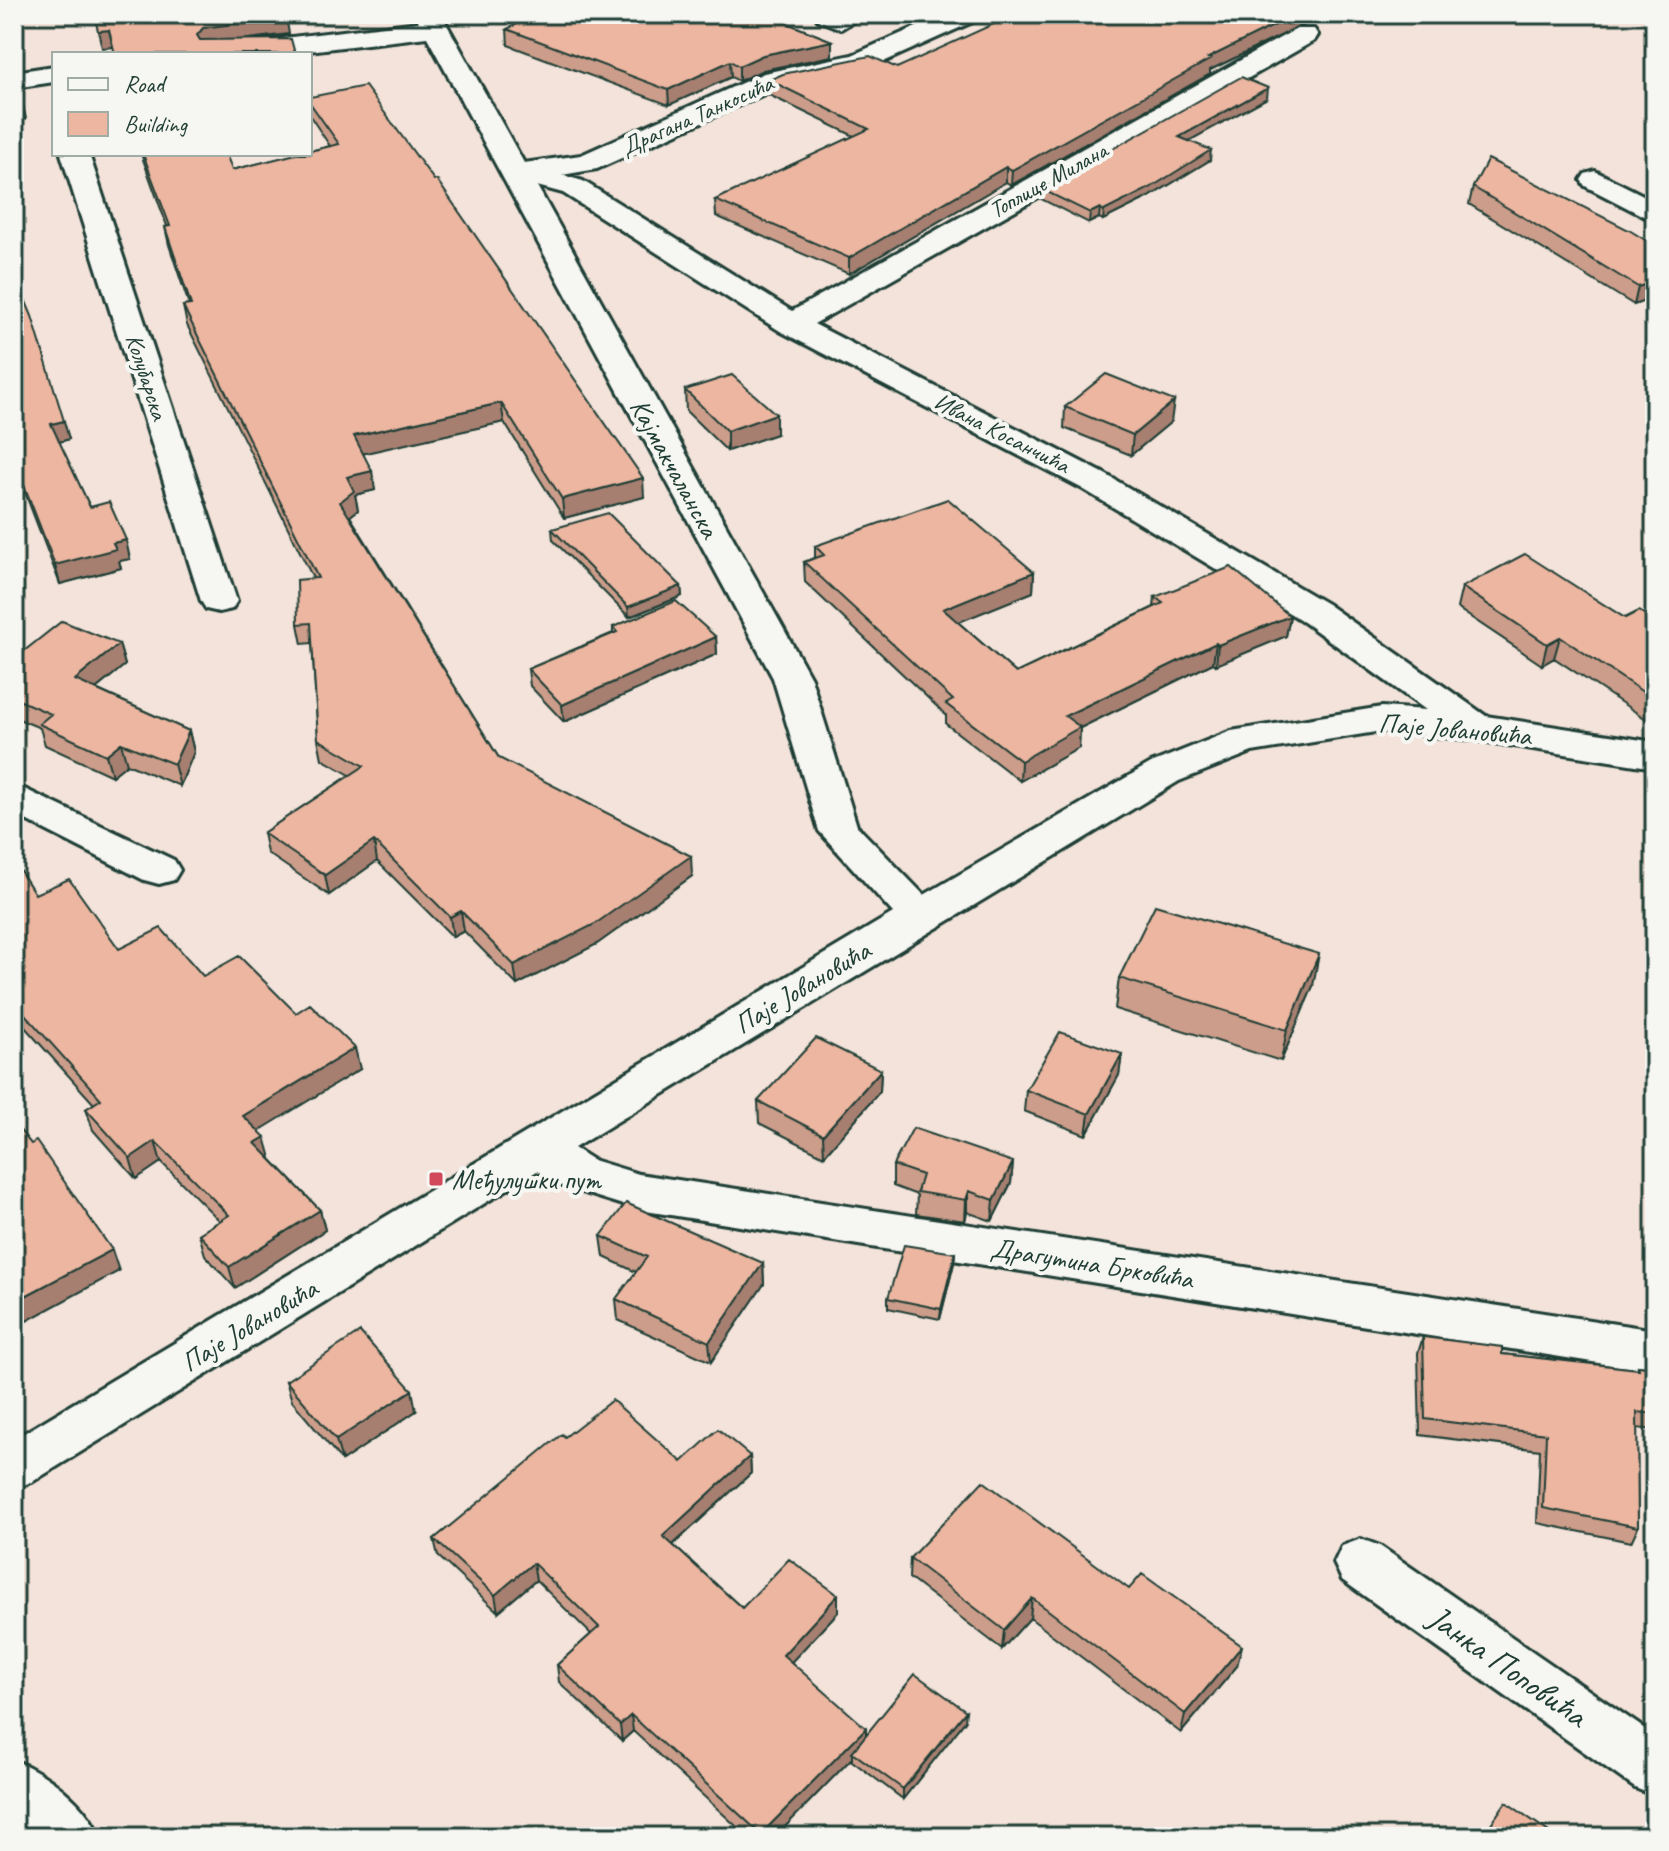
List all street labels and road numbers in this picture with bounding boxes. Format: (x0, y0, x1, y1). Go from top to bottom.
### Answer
street label: Драгана Танкосића (616, 67, 779, 162)
street label: Топлице Милана (984, 134, 1114, 225)
street label: Колубарска (119, 330, 175, 425)
street label: Ивана Косанчића (929, 386, 1076, 481)
street label: Кајмакчаланска (622, 392, 728, 545)
street label: Паје Јовановића (1377, 705, 1534, 753)
street label: Паје Јовановића (727, 932, 878, 1041)
street label: Драгутина Брковића (988, 1230, 1197, 1297)
street label: Паје Јовановића (174, 1270, 325, 1379)
street label: Јанка Поповића (1419, 1594, 1598, 1738)

